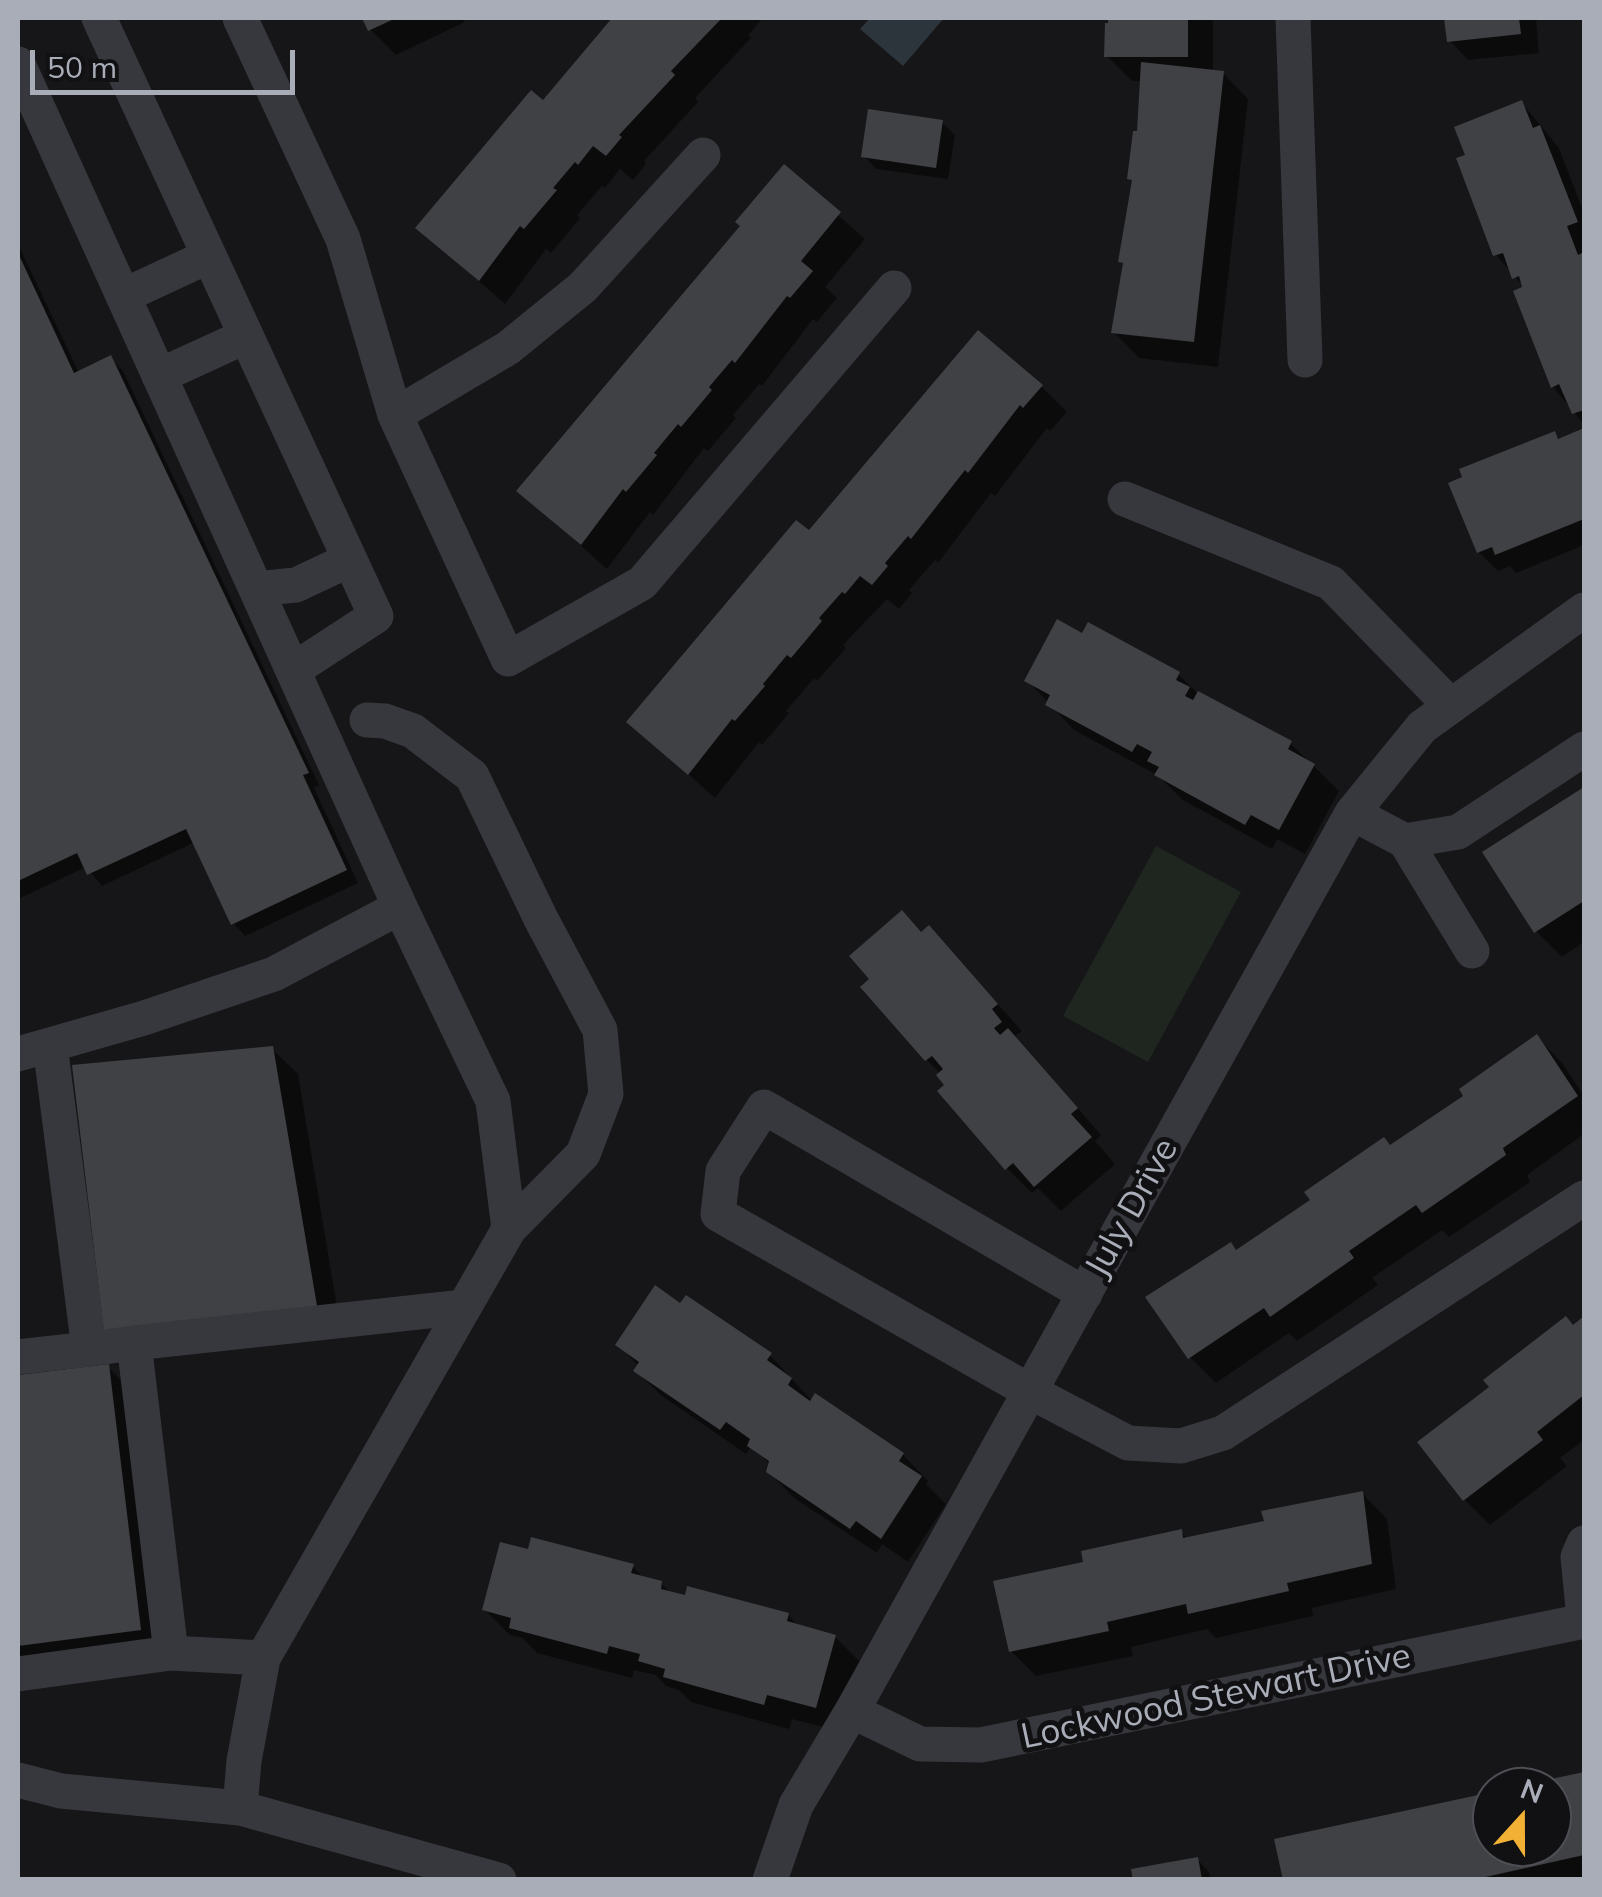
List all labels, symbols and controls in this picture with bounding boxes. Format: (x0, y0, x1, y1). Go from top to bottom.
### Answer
scale bar (35, 30, 300, 92)
text: 50 m (47, 48, 117, 86)
street label: July Drive (1077, 1131, 1187, 1285)
street label: Lockwood Stewart Drive (1017, 1635, 1415, 1759)
north arrow (1472, 1767, 1572, 1867)
text: N (1516, 1770, 1548, 1811)

